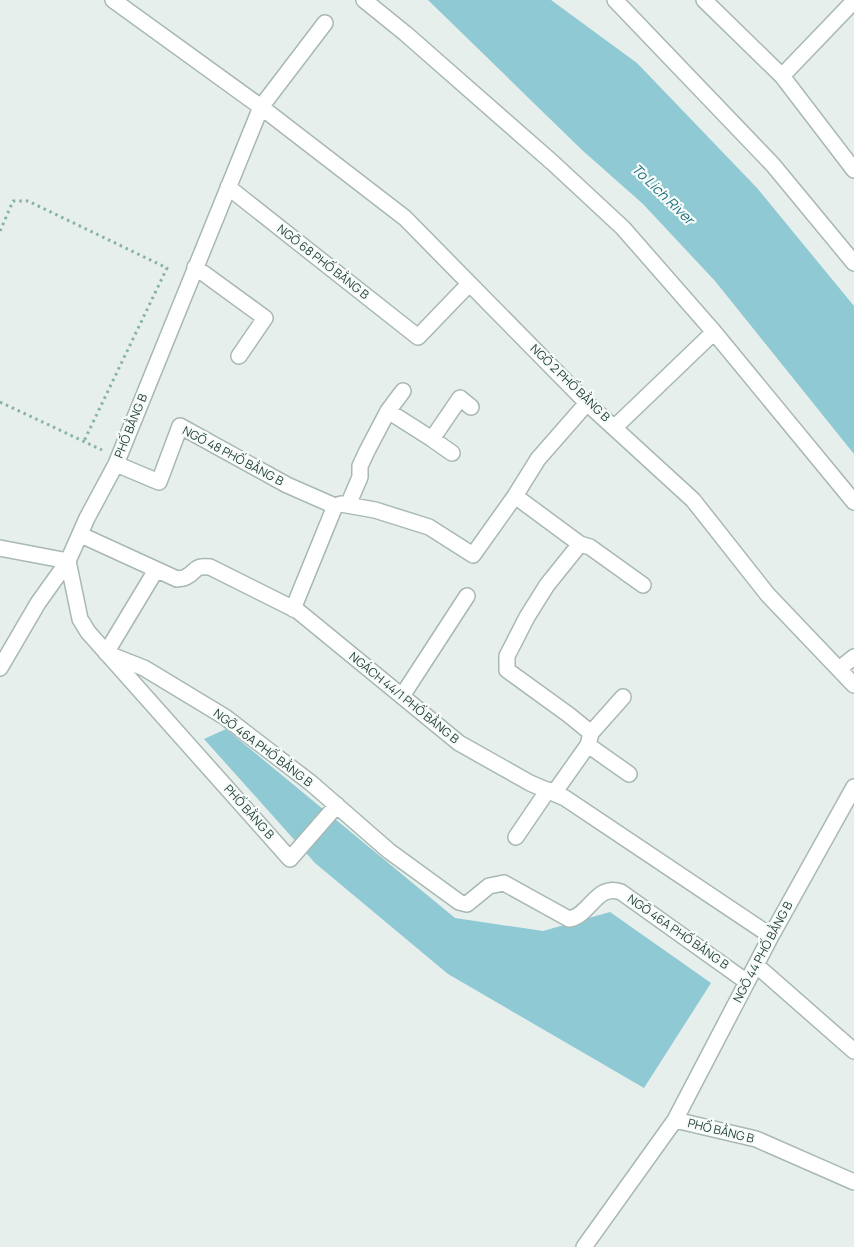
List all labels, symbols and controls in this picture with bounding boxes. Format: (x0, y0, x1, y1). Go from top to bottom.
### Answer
water label: To Lich River (628, 159, 700, 230)
street label: NGÕ 68 PHỐ BẰNG B (274, 219, 373, 303)
street label: NGÕ 2 PHỐ BẰNG B (527, 339, 615, 425)
street label: PHỐ BẰNG B (109, 391, 151, 460)
street label: NGÕ 48 PHỐ BẰNG B (180, 421, 287, 489)
street label: NGÁCH 44/1 PHỐ BẰNG B (346, 647, 464, 747)
street label: NGÕ 46A PHỐ BẰNG B (210, 704, 317, 791)
street label: PHỐ BẰNG B (220, 780, 279, 843)
street label: NGÕ 46A PHỐ BẰNG B (624, 889, 733, 973)
street label: NGÕ 44 PHỐ BẰNG B (728, 898, 796, 1005)
street label: PHỐ BẰNG B (686, 1113, 756, 1147)

